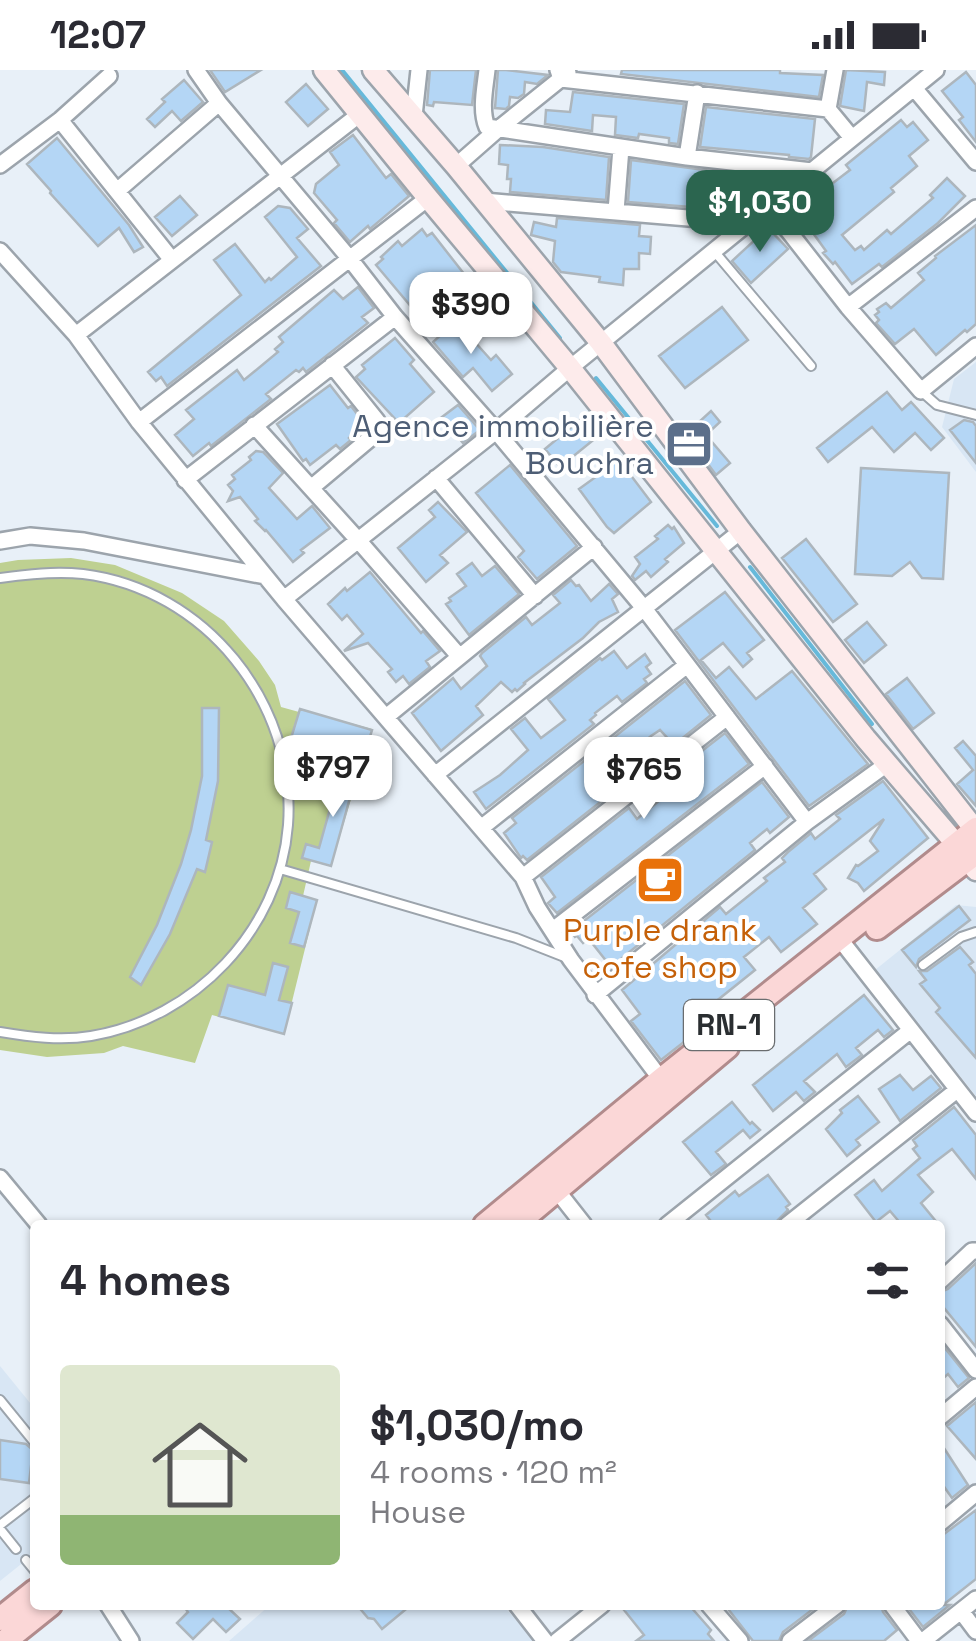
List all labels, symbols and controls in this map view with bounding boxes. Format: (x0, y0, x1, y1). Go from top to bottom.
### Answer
text: 12:07 (50, 11, 146, 59)
pin: $1,030 (679, 170, 841, 255)
text: $1,030 (708, 182, 812, 222)
pin: $390 (412, 272, 530, 357)
text: $390 (431, 284, 511, 324)
place label: Agence immobilière Bouchra (352, 406, 654, 483)
office icon: Agence immobilière Bouchra (663, 418, 715, 470)
pin: $797 (274, 735, 392, 820)
pin: $765 (585, 737, 703, 822)
text: $797 (296, 747, 370, 787)
text: $765 (606, 749, 682, 789)
cafe icon: Purple drank cofe shop (634, 854, 686, 906)
place label: Purple drank cofe shop (563, 910, 757, 987)
road number: RN-1 (684, 1000, 774, 1050)
icon: filters (860, 1253, 915, 1308)
text: 4 homes (60, 1254, 231, 1307)
text: $1,030/mo (370, 1399, 584, 1452)
icon: home (140, 1405, 260, 1525)
text: 4 rooms · 120 m² (370, 1452, 617, 1492)
text: House (370, 1492, 466, 1532)

